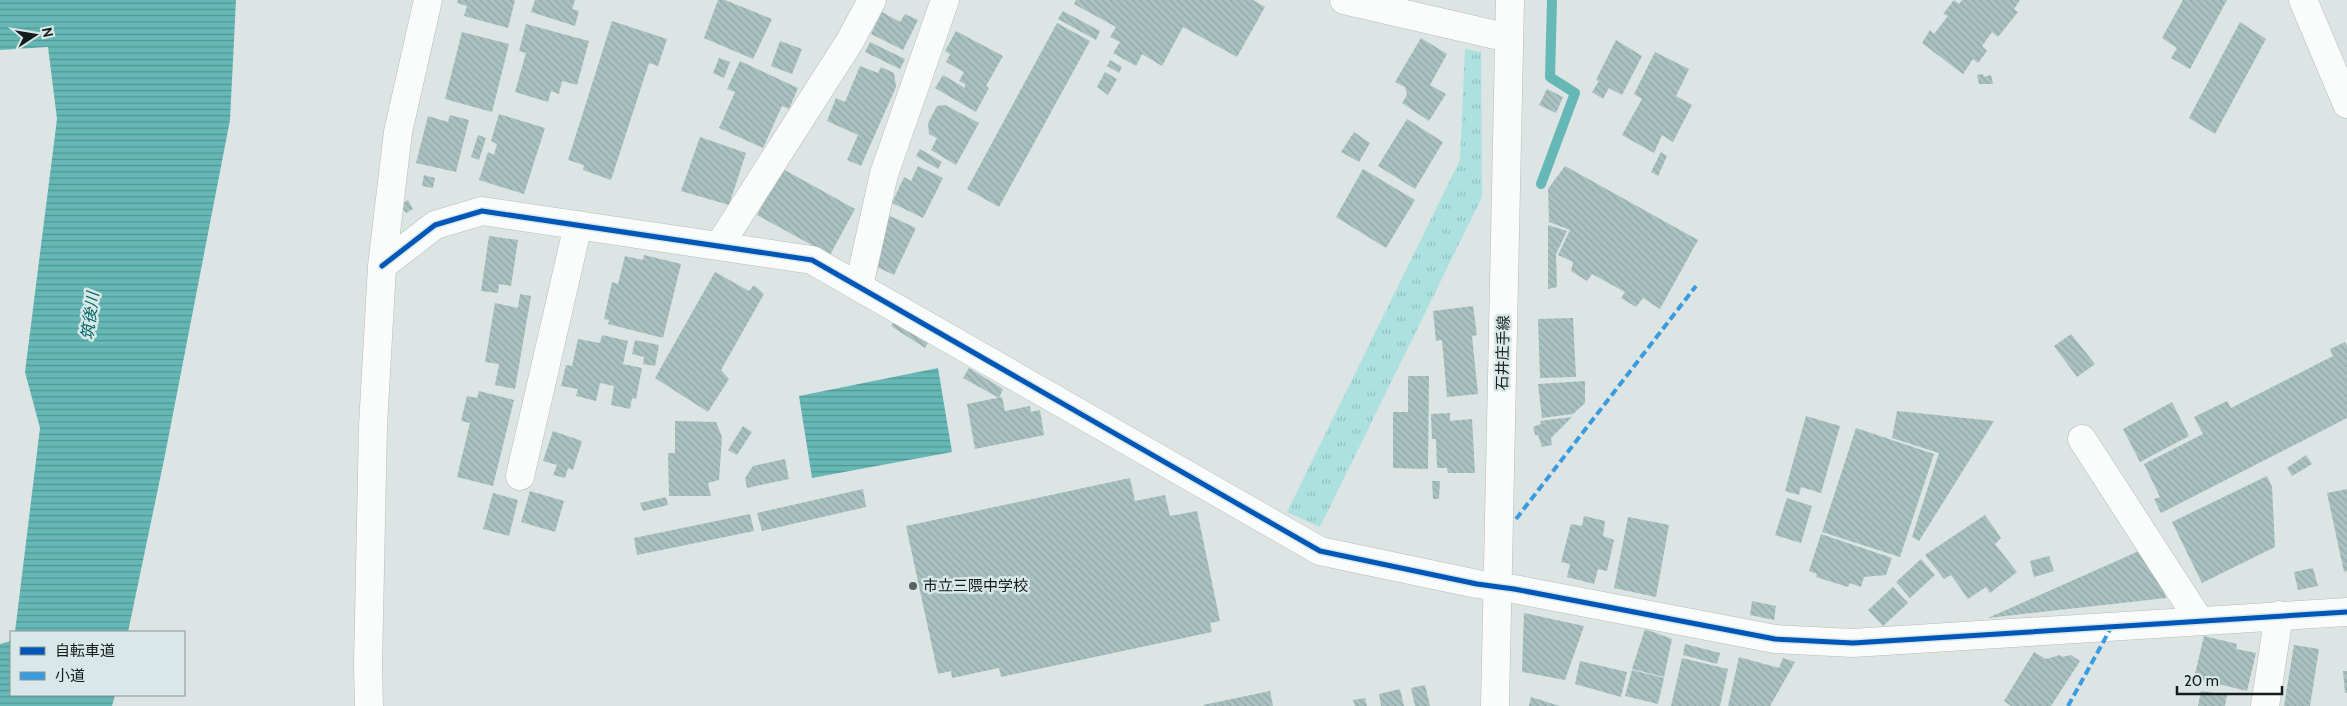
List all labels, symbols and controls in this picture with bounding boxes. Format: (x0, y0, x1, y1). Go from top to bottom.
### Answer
north arrow (10, 10, 60, 60)
text: N (38, 26, 58, 39)
water label: 筑後川 (78, 289, 103, 341)
street label: 石井庄手線 (1493, 315, 1513, 391)
place label: 市立三隈中学校 (923, 577, 1028, 595)
marker: 市立三隈中学校 (907, 580, 919, 592)
legend (10, 631, 185, 696)
text: 自転車道 (55, 642, 115, 660)
scale bar (2177, 664, 2282, 696)
text: 小道 (55, 667, 85, 685)
text: 20 m (2184, 672, 2219, 690)

